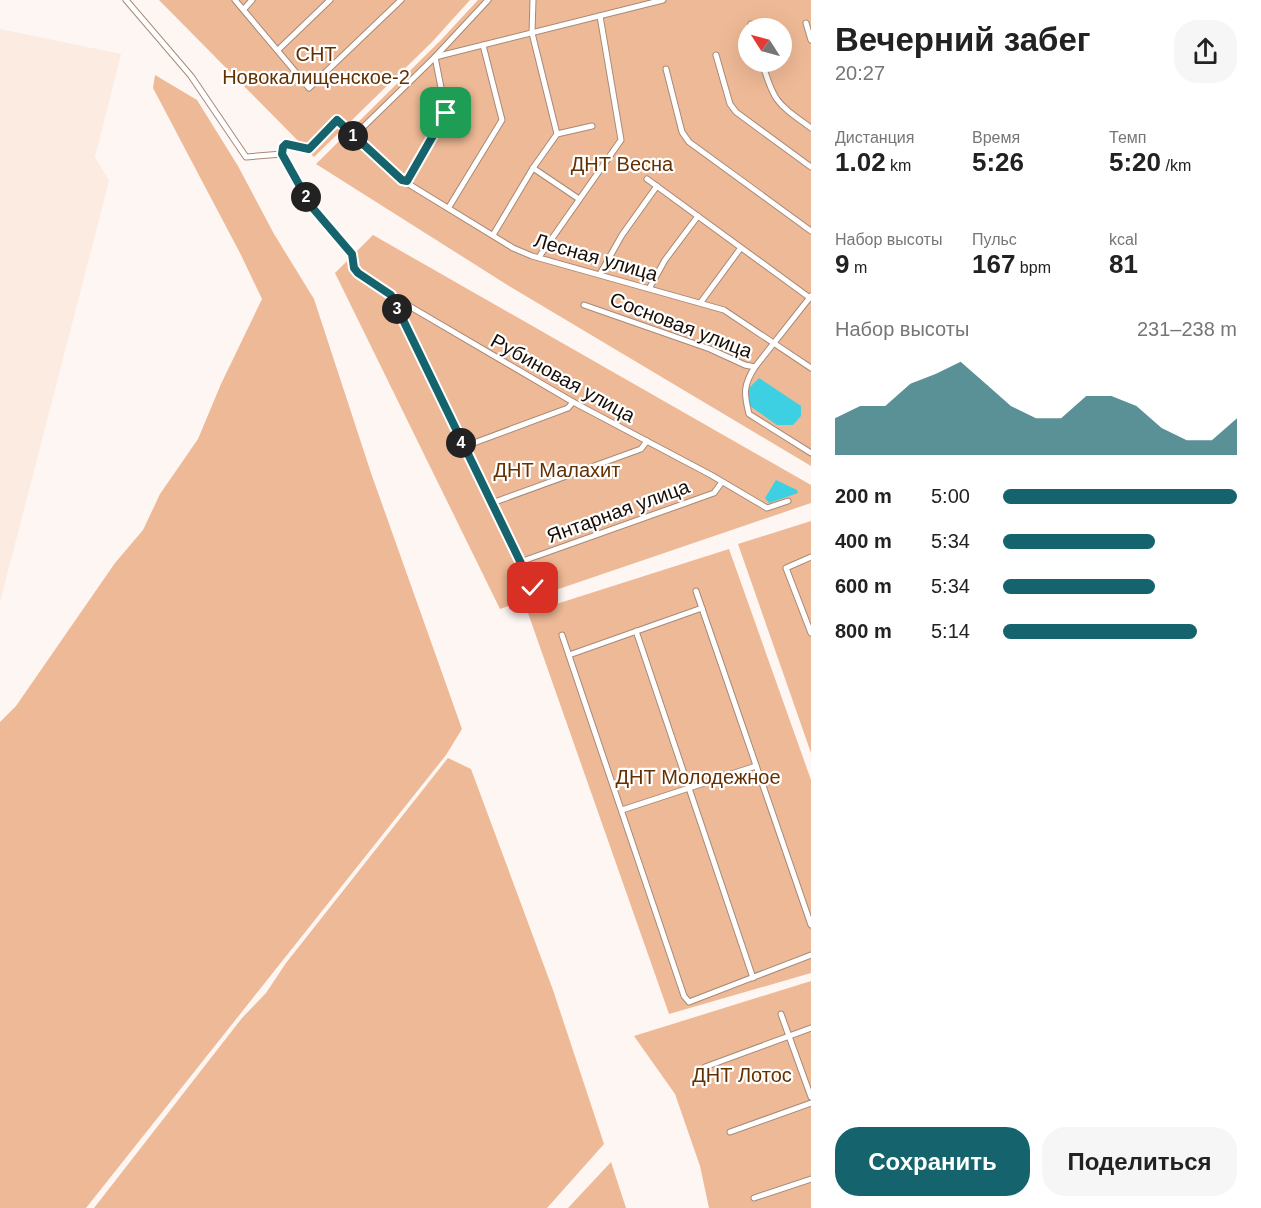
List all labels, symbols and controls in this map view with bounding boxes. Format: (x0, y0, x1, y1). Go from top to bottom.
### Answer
north arrow (738, 18, 792, 72)
map controls (738, 18, 792, 72)
button: share (1174, 20, 1237, 83)
text: Вечерний забег (835, 21, 1091, 58)
park label: СНТ Новокалищенское-2 (222, 43, 410, 88)
text: 20:27 (835, 62, 885, 84)
pin (420, 87, 471, 138)
icon: arrive (429, 96, 462, 129)
pin: 1 (338, 121, 368, 151)
text: 1 (349, 127, 357, 144)
text: Дистанция (835, 129, 914, 146)
text: Время (972, 129, 1020, 146)
text: Темп (1109, 129, 1146, 146)
text: 1.02 (835, 147, 886, 177)
text: 5:26 (972, 147, 1024, 177)
text: 5:20 (1109, 147, 1161, 177)
park label: ДНТ Весна (571, 153, 674, 175)
text: km (886, 157, 911, 174)
text: /km (1161, 157, 1191, 174)
pin: 2 (291, 182, 321, 212)
text: 2 (302, 188, 310, 205)
street label: Лесная улица (532, 229, 661, 285)
text: Набор высоты (835, 231, 942, 248)
text: Пульс (972, 231, 1017, 248)
text: kcal (1109, 231, 1137, 248)
text: 9 (835, 249, 849, 279)
text: 167 (972, 249, 1015, 279)
text: 81 (1109, 249, 1138, 279)
text: m (849, 259, 867, 276)
text: bpm (1015, 259, 1051, 276)
street label: Сосновая улица (607, 288, 756, 363)
pin: 3 (382, 294, 412, 324)
text: 3 (393, 300, 401, 317)
text: Набор высоты (835, 318, 969, 340)
text: 231–238 m (1137, 318, 1237, 340)
street label: Рубиновая улица (487, 329, 640, 427)
pin: 4 (446, 428, 476, 458)
text: 4 (457, 434, 465, 451)
park label: ДНТ Малахит (494, 459, 620, 481)
street label: Янтарная улица (544, 475, 693, 547)
text: 200 m (835, 485, 892, 507)
text: 5:00 (931, 485, 970, 507)
text: 400 m (835, 530, 892, 552)
text: 5:34 (931, 530, 970, 552)
pin (507, 562, 558, 613)
icon: check (516, 571, 549, 604)
text: 600 m (835, 575, 892, 597)
text: 5:34 (931, 575, 970, 597)
text: 800 m (835, 620, 892, 642)
text: 5:14 (931, 620, 970, 642)
park label: ДНТ Молодежное (615, 766, 781, 788)
park label: ДНТ Лотос (692, 1064, 792, 1086)
button: Сохранить (835, 1127, 1030, 1196)
button: Поделиться (1042, 1127, 1237, 1196)

